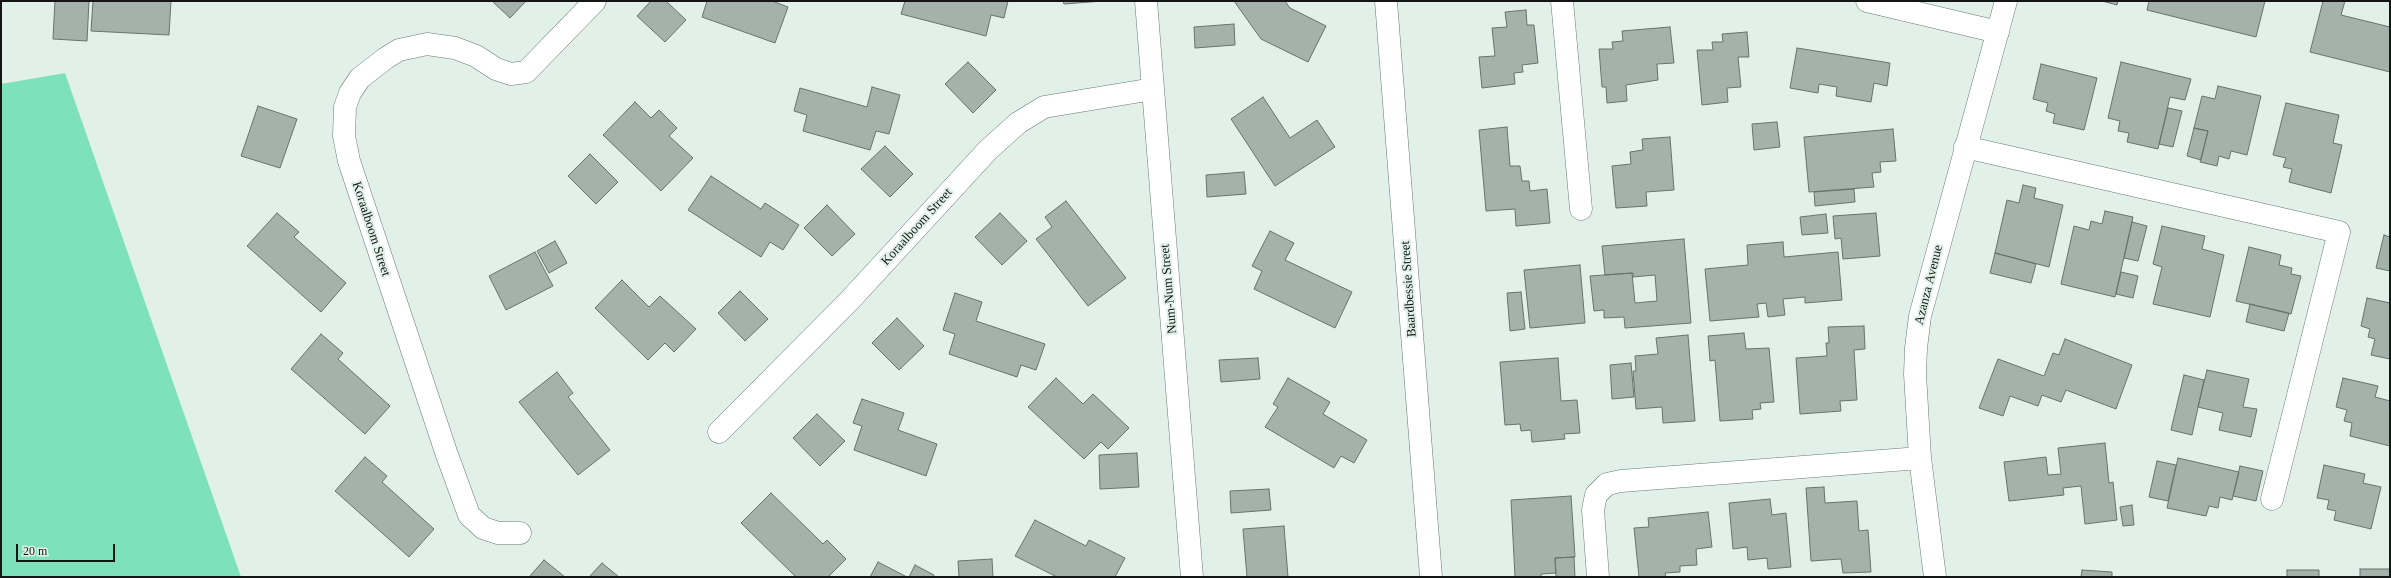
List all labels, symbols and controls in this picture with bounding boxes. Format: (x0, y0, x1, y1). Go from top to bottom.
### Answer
street label: Koraalboom Street (348, 180, 394, 278)
street label: Koraalboom Street (878, 185, 956, 269)
street label: Baardbessie Street (1398, 240, 1420, 338)
street label: Azanza Avenue (1912, 243, 1946, 327)
street label: Num-Num Street (1157, 244, 1181, 334)
scale bar (18, 536, 117, 562)
text: 20 m (23, 544, 47, 558)

